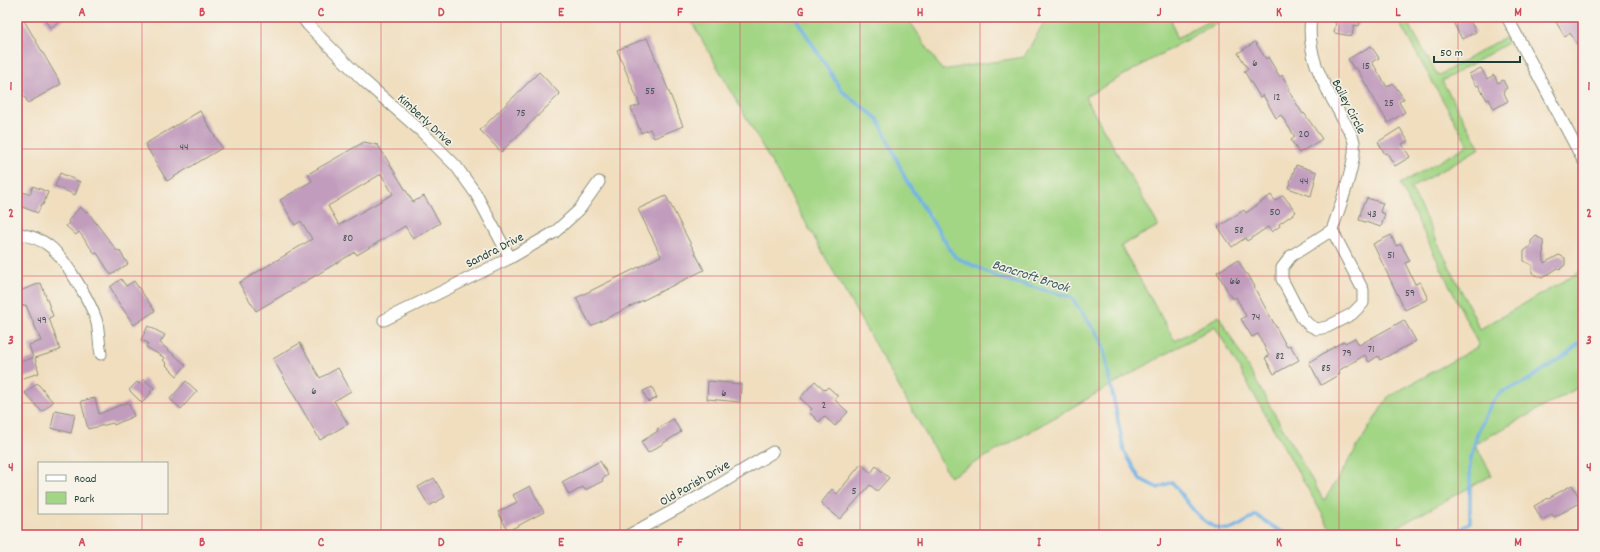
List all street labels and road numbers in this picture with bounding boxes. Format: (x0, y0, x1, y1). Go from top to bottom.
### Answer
street label: Bailey Circle (1326, 76, 1370, 138)
street label: Kimberly Drive (392, 90, 457, 152)
street label: Sandra Drive (463, 228, 528, 274)
street label: Old Parish Drive (657, 456, 734, 512)

